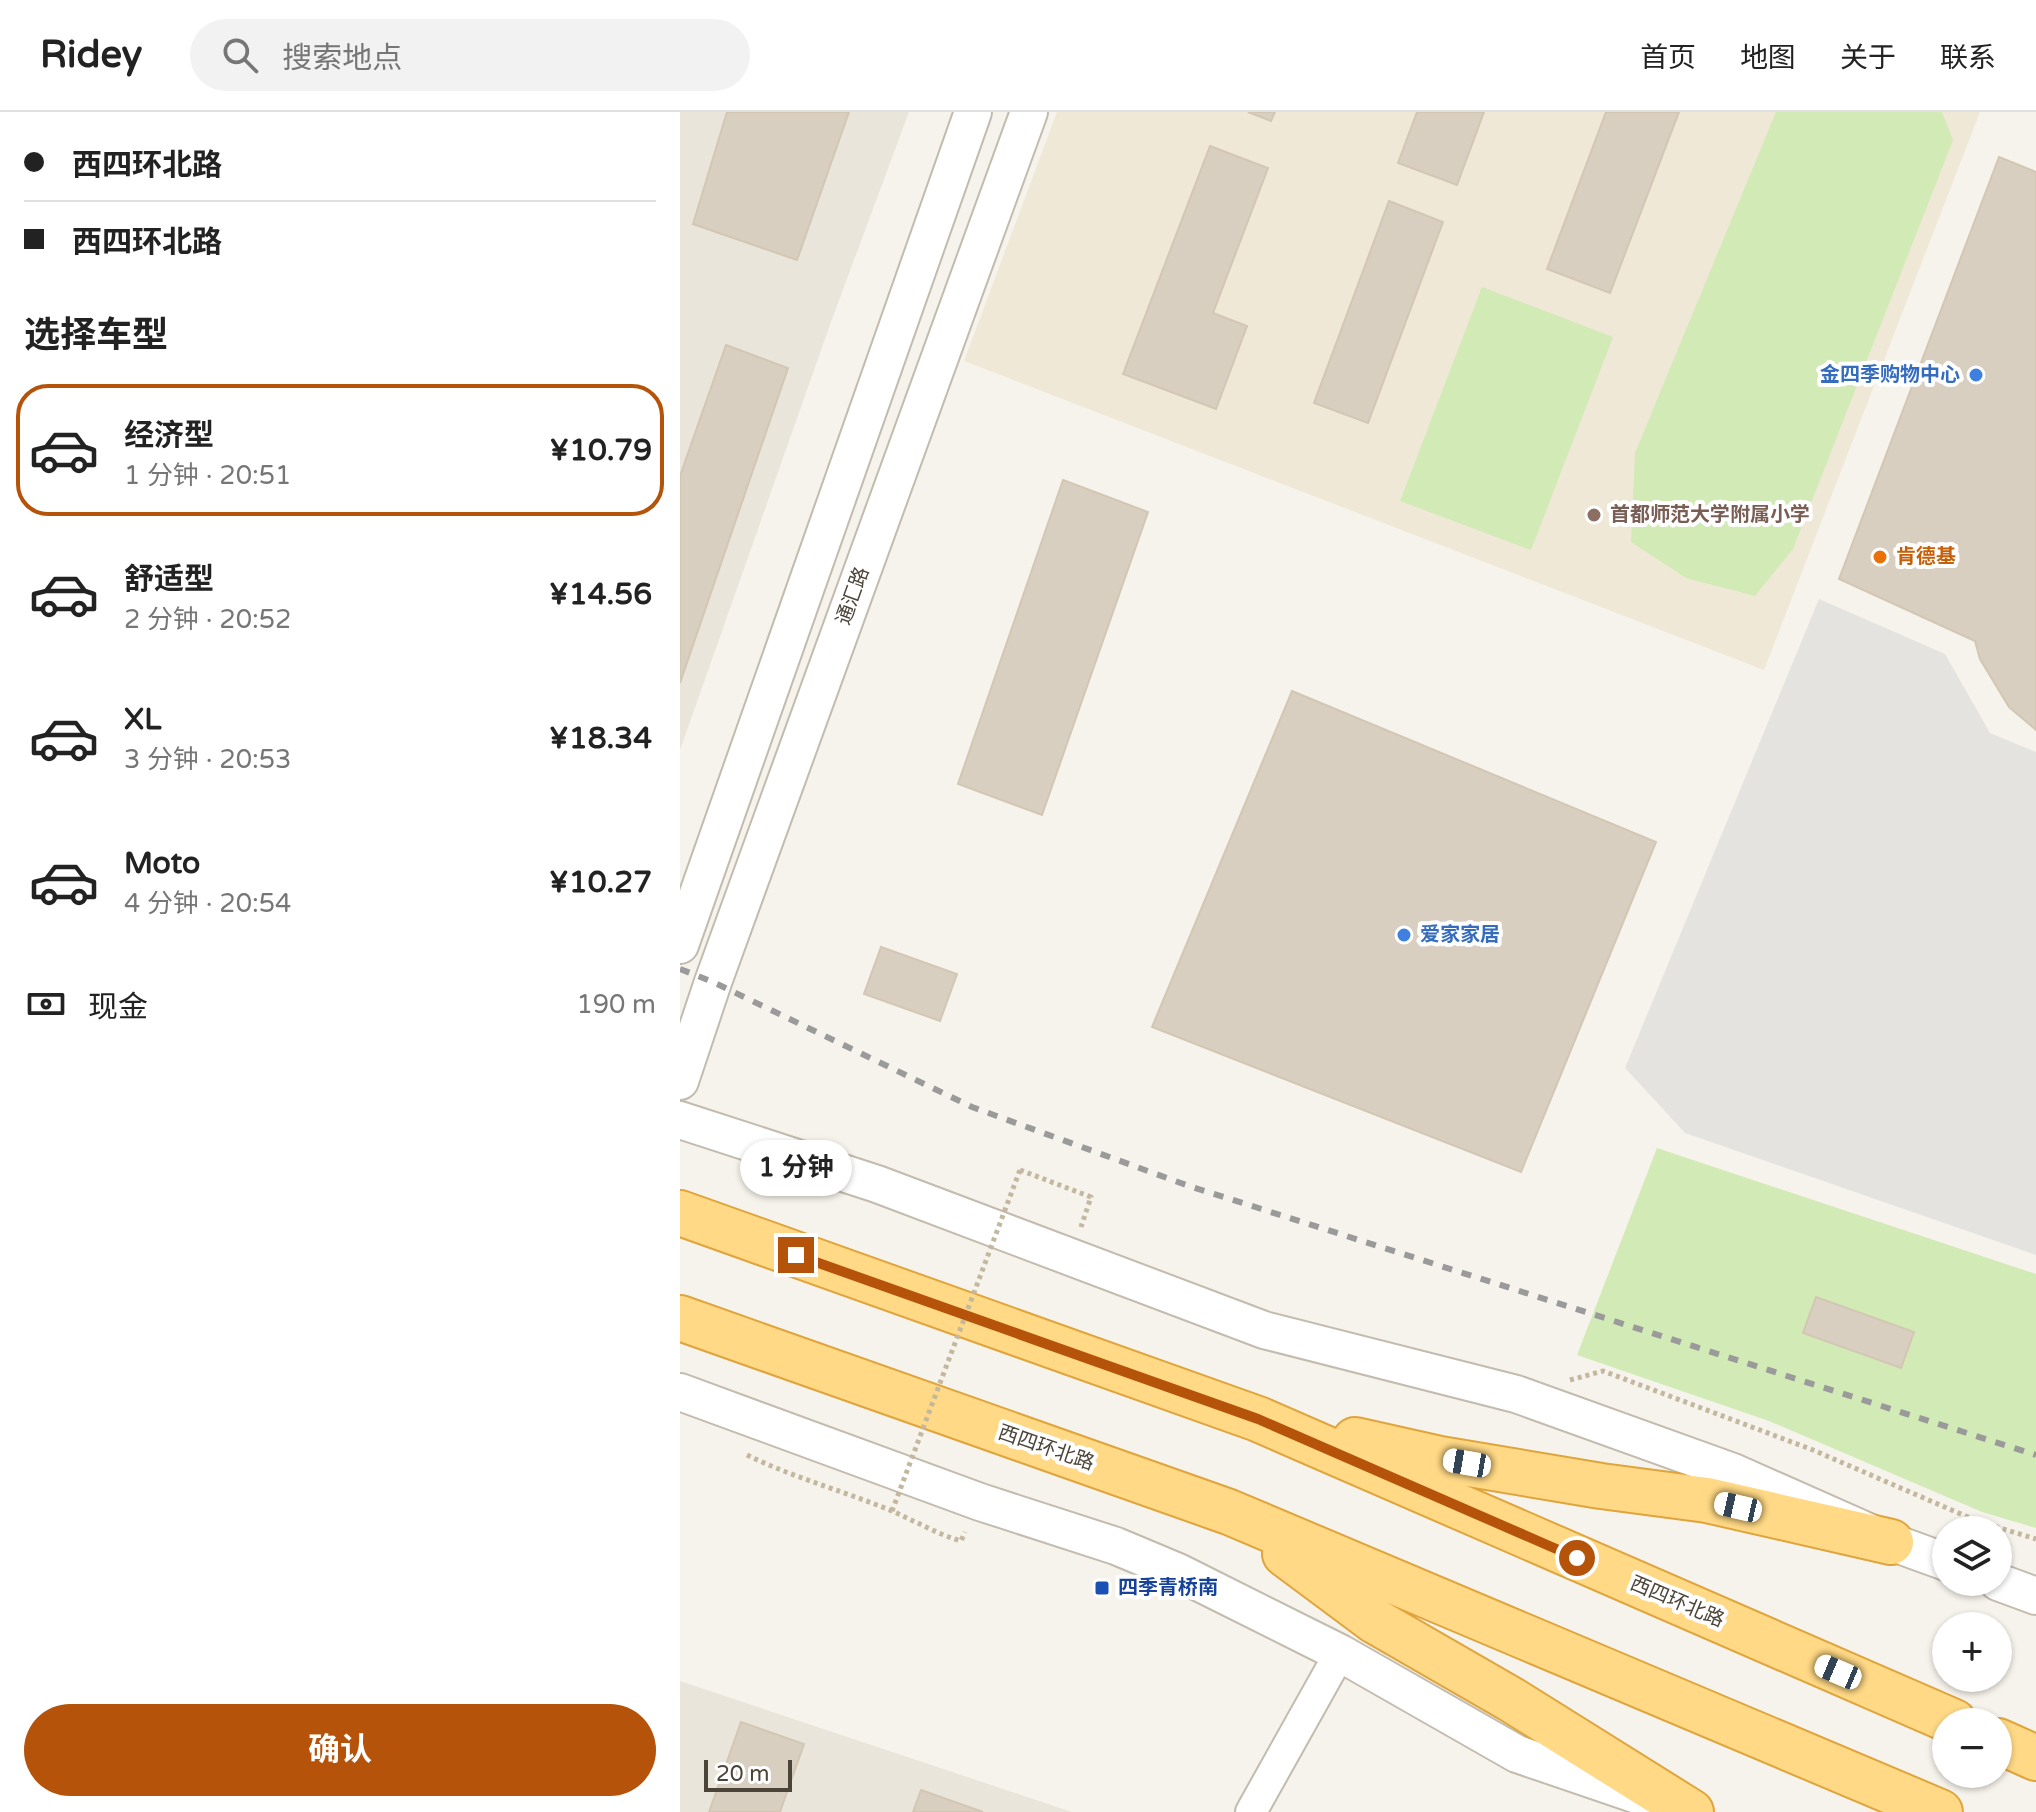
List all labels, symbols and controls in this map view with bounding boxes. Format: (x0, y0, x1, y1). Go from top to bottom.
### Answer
search box (190, 19, 750, 91)
text: Ridey (40, 32, 142, 78)
icon: search (218, 33, 262, 77)
text: 搜索地点 (282, 40, 402, 77)
text: 首页 (1640, 41, 1696, 75)
text: 地图 (1740, 41, 1796, 75)
text: 关于 (1840, 41, 1896, 75)
text: 联系 (1940, 41, 1996, 75)
text: 西四环北路 (72, 147, 222, 184)
text: 西四环北路 (72, 224, 222, 261)
text: 选择车型 (24, 314, 168, 357)
place label: 金四季购物中心 (1820, 363, 1960, 387)
marker: 金四季购物中心 (1967, 366, 1985, 384)
icon: car (28, 414, 100, 486)
text: 经济型 (124, 417, 214, 454)
text: ¥10.79 (549, 432, 652, 469)
text: 1 分钟 · 20:51 (124, 460, 291, 491)
place label: 首都师范大学附属小学 (1610, 503, 1810, 527)
marker: 首都师范大学附属小学 (1585, 506, 1603, 524)
place label: 肯德基 (1896, 545, 1956, 569)
marker: 肯德基 (1871, 548, 1889, 566)
icon: car (28, 558, 100, 630)
text: 舒适型 (124, 561, 214, 598)
street label: 通汇路 (831, 564, 875, 628)
text: ¥14.56 (549, 576, 652, 613)
text: 2 分钟 · 20:52 (124, 604, 291, 635)
text: XL (124, 701, 161, 738)
icon: car (28, 702, 100, 774)
text: ¥18.34 (549, 720, 652, 757)
text: 3 分钟 · 20:53 (124, 744, 291, 775)
text: Moto (124, 845, 200, 882)
icon: car (28, 846, 100, 918)
text: ¥10.27 (549, 864, 652, 901)
text: 4 分钟 · 20:54 (124, 888, 291, 919)
place label: 爱家家居 (1420, 923, 1500, 947)
marker: 爱家家居 (1395, 926, 1413, 944)
icon: cash (24, 982, 68, 1026)
text: 现金 (88, 989, 148, 1026)
text: 190 m (576, 989, 656, 1020)
callout: 1 分钟 (740, 1139, 852, 1195)
text: 1 分钟 (758, 1152, 834, 1183)
route end (778, 1237, 814, 1273)
street label: 西四环北路 (995, 1420, 1097, 1476)
car (1441, 1447, 1493, 1479)
car (1712, 1490, 1764, 1524)
map controls (1932, 1516, 2012, 1788)
button: layers (1932, 1516, 2012, 1596)
route start (1559, 1540, 1595, 1576)
street label: 西四环北路 (1626, 1571, 1728, 1633)
place label: 四季青桥南 (1118, 1576, 1218, 1600)
marker: 四季青桥南 (1093, 1579, 1111, 1597)
button: + (1932, 1612, 2012, 1692)
car (1811, 1652, 1865, 1692)
button: 确认 (24, 1704, 656, 1796)
button: − (1932, 1708, 2012, 1788)
scale bar (704, 1756, 792, 1792)
text: 20 m (716, 1761, 770, 1787)

